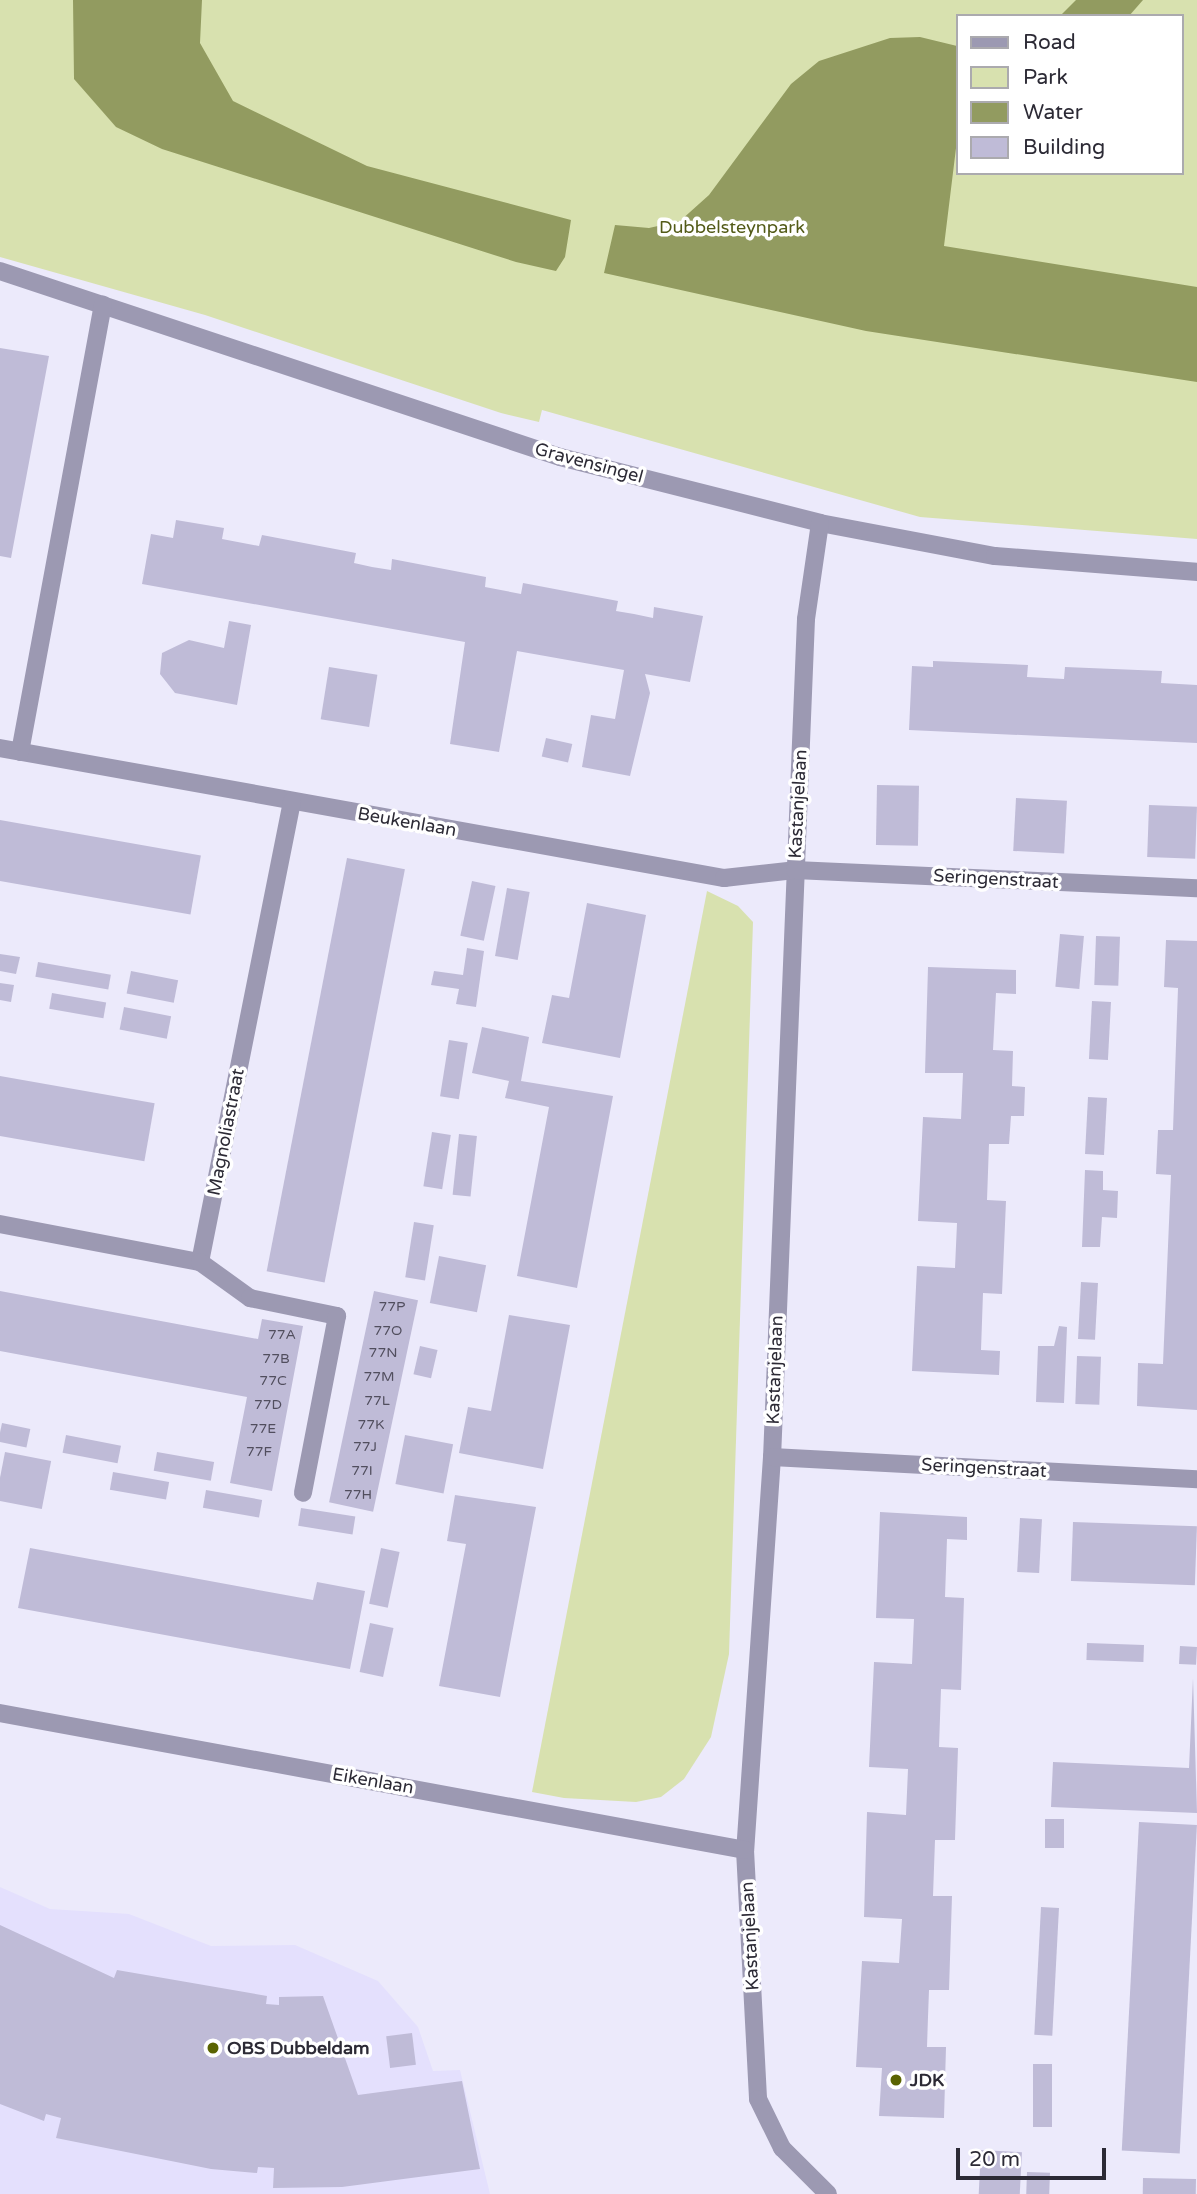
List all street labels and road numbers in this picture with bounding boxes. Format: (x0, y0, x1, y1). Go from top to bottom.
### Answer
street label: Gravensingel (533, 438, 645, 488)
street label: Kastanjelaan (784, 749, 812, 859)
street label: Beukenlaan (356, 803, 458, 841)
street label: Seringenstraat (933, 865, 1059, 893)
street label: Magnoliastraat (203, 1067, 249, 1197)
street label: Kastanjelaan (762, 1315, 788, 1425)
street label: Seringenstraat (921, 1454, 1047, 1482)
street label: Eikenlaan (331, 1763, 415, 1799)
street label: Kastanjelaan (736, 1881, 764, 1991)

